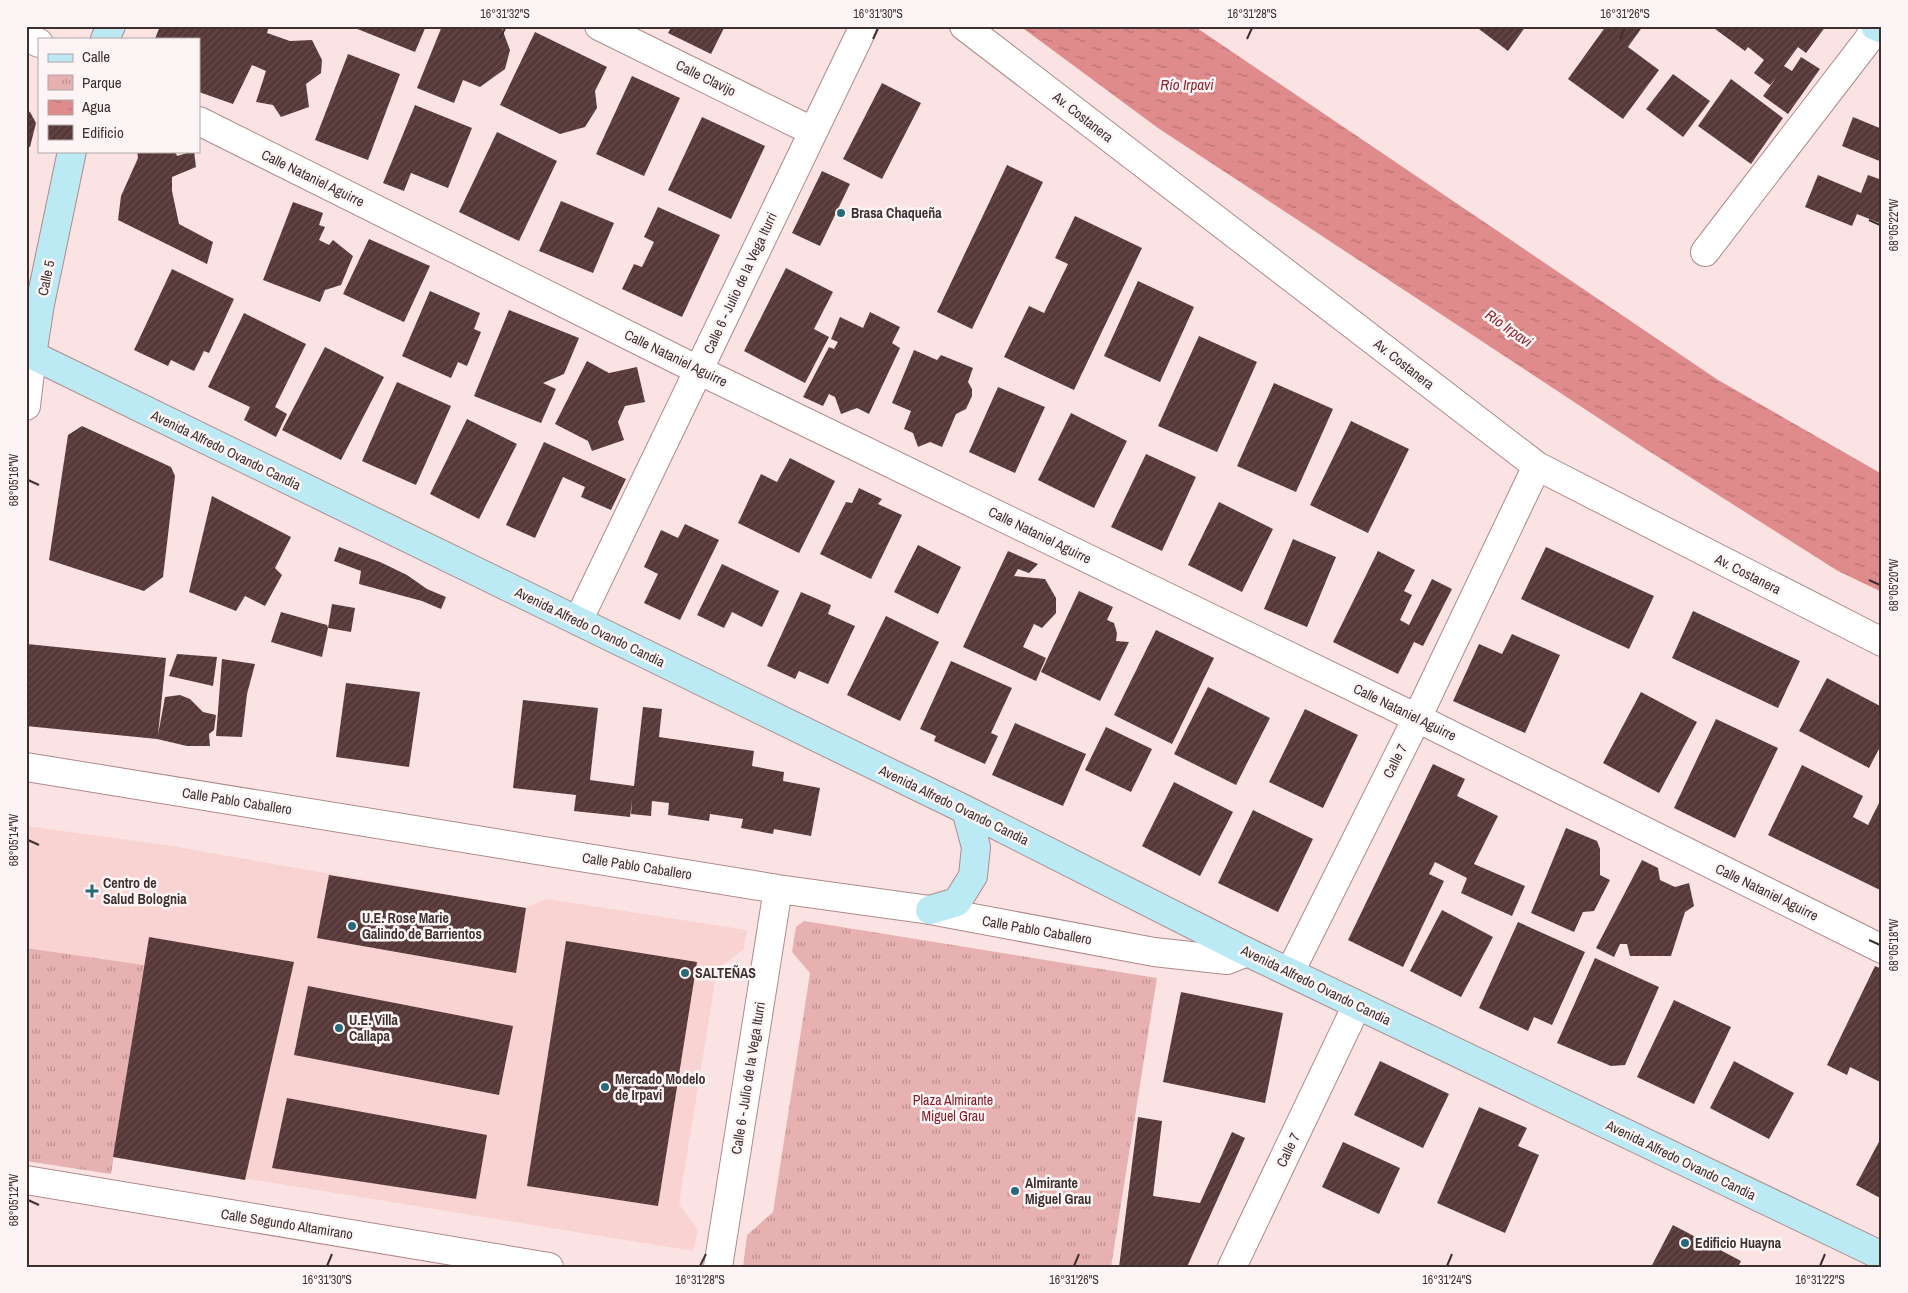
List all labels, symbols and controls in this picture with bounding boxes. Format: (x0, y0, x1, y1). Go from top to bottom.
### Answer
text: 16°31'32"S (480, 6, 530, 22)
text: 16°31'30"S (853, 6, 903, 22)
text: 16°31'28"S (1227, 6, 1277, 22)
text: 16°31'26"S (1600, 6, 1650, 22)
legend (38, 38, 200, 152)
text: Calle (82, 46, 110, 67)
street label: Calle Clavijo (673, 56, 739, 100)
text: Parque (82, 72, 122, 93)
water label: Río Irpavi (1160, 74, 1214, 95)
street label: Av. Costanera (1048, 87, 1117, 147)
text: Agua (81, 96, 111, 117)
text: Edificio (82, 122, 124, 143)
street label: Calle Nataniel Aguirre (259, 145, 367, 211)
text: 68°05'22"W (1886, 198, 1902, 251)
place label: Brasa Chaqueña (851, 204, 942, 222)
marker: Brasa Chaqueña (835, 207, 847, 219)
street label: Calle 6 - Julio de la Vega Iturri (699, 209, 781, 357)
street label: Calle 5 (33, 259, 59, 297)
water label: Río Irpavi (1481, 304, 1537, 352)
street label: Calle Nataniel Aguirre (622, 325, 730, 391)
street label: Av. Costanera (1369, 334, 1438, 394)
street label: Avenida Alfredo Ovando Candia (147, 405, 304, 494)
text: 68°05'16"W (6, 453, 22, 506)
street label: Calle Nataniel Aguirre (986, 502, 1094, 568)
street label: Av. Costanera (1711, 549, 1785, 599)
text: 68°05'20"W (1886, 558, 1902, 611)
street label: Avenida Alfredo Ovando Candia (511, 582, 668, 671)
street label: Calle Nataniel Aguirre (1351, 679, 1459, 745)
street label: Calle 7 (1379, 741, 1411, 781)
street label: Avenida Alfredo Ovando Candia (875, 760, 1032, 849)
street label: Calle Pablo Caballero (181, 783, 293, 819)
text: 68°05'14"W (6, 813, 22, 866)
street label: Calle Pablo Caballero (581, 848, 693, 884)
street label: Calle Nataniel Aguirre (1713, 859, 1821, 925)
place label: Centro de Salud Bolognia (103, 874, 187, 908)
marker: Centro de Salud Bolognia (85, 884, 99, 898)
place label: U.E. Rose Marie Galindo de Barrientos (362, 909, 482, 943)
street label: Calle Pablo Caballero (981, 911, 1093, 949)
text: 68°05'18"W (1886, 918, 1902, 971)
marker: U.E. Rose Marie Galindo de Barrientos (346, 920, 358, 932)
street label: Avenida Alfredo Ovando Candia (1237, 940, 1394, 1029)
place label: SALTEÑAS (695, 964, 756, 982)
marker: SALTEÑAS (679, 967, 691, 979)
street label: Calle 6 - Julio de la Vega Iturri (727, 1000, 769, 1156)
place label: U.E. Villa Callapa (349, 1011, 399, 1045)
marker: U.E. Villa Callapa (333, 1022, 345, 1034)
place label: Mercado Modelo de Irpavi (615, 1070, 706, 1104)
marker: Mercado Modelo de Irpavi (599, 1081, 611, 1093)
park label: Plaza Almirante Miguel Grau (913, 1091, 993, 1125)
street label: Avenida Alfredo Ovando Candia (1602, 1115, 1759, 1204)
street label: Calle 7 (1272, 1130, 1304, 1170)
text: 68°05'12"W (6, 1173, 22, 1226)
place label: Almirante Miguel Grau (1025, 1174, 1091, 1208)
marker: Almirante Miguel Grau (1009, 1185, 1021, 1197)
street label: Calle Segundo Altamirano (220, 1205, 354, 1243)
place label: Edificio Huayna (1695, 1234, 1782, 1252)
marker: Edificio Huayna (1679, 1237, 1691, 1249)
text: 16°31'30"S (302, 1272, 352, 1288)
text: 16°31'28"S (675, 1272, 725, 1288)
text: 16°31'26"S (1049, 1272, 1099, 1288)
text: 16°31'24"S (1422, 1272, 1472, 1288)
text: 16°31'22"S (1795, 1272, 1845, 1288)

